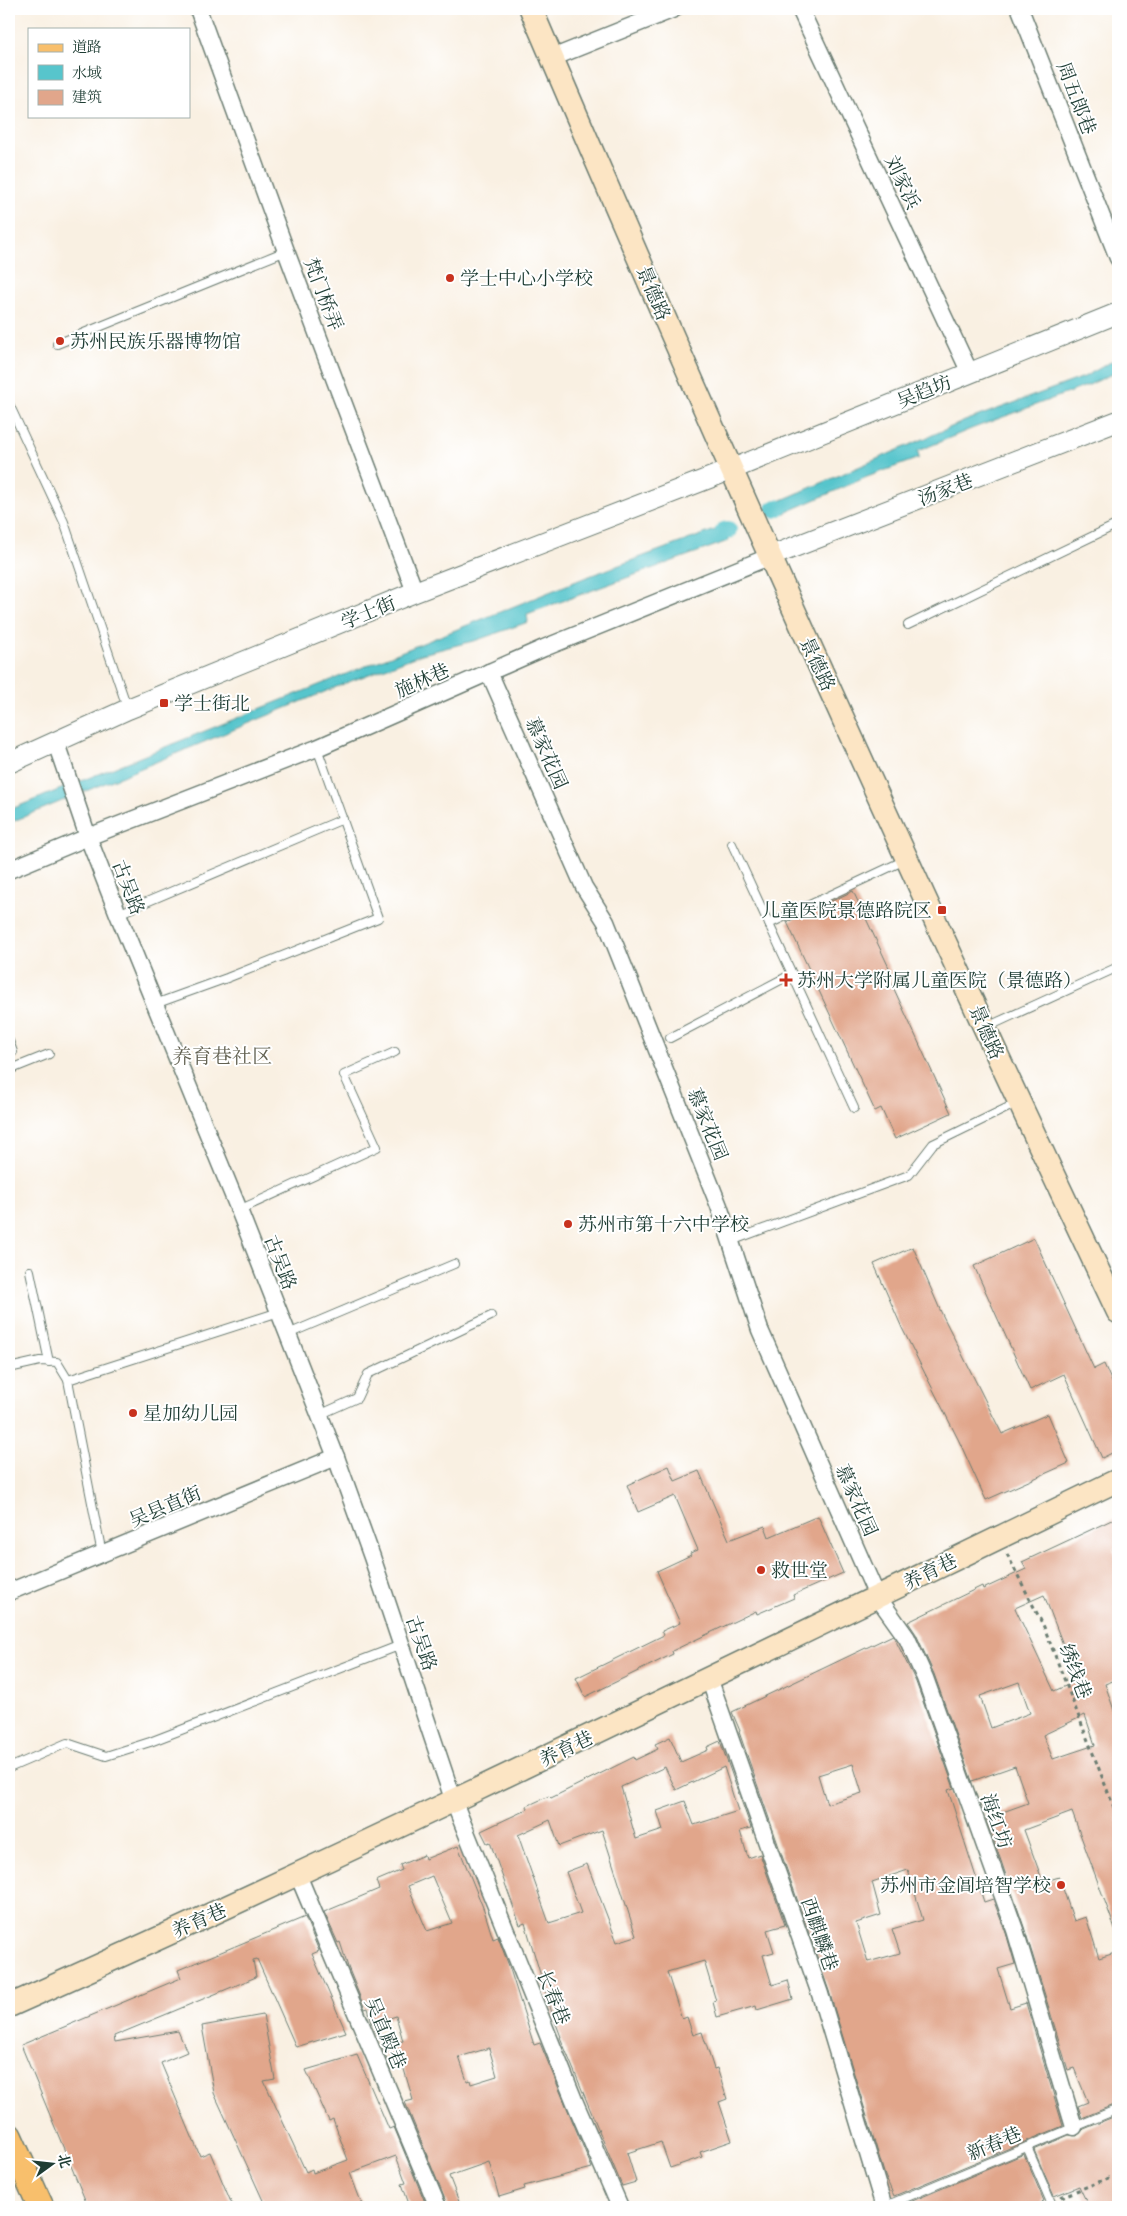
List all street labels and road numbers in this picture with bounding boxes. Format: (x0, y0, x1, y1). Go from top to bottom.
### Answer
street label: 周五郎巷 (1050, 57, 1104, 139)
street label: 刘家浜 (878, 150, 928, 214)
street label: 梵门桥弄 (297, 253, 351, 335)
street label: 景德路 (630, 261, 678, 325)
street label: 吴趋坊 (892, 367, 956, 415)
street label: 汤家巷 (913, 466, 977, 512)
street label: 学士街 (336, 588, 400, 636)
street label: 景德路 (793, 632, 843, 696)
street label: 施林巷 (390, 656, 454, 704)
street label: 慕家花园 (519, 713, 575, 793)
street label: 古吴路 (106, 855, 152, 919)
street label: 景德路 (963, 1000, 1011, 1064)
street label: 慕家花园 (681, 1084, 735, 1164)
street label: 古吴路 (258, 1230, 304, 1294)
street label: 慕家花园 (829, 1460, 885, 1540)
street label: 吴县直街 (125, 1478, 205, 1534)
street label: 养育巷 (898, 1546, 962, 1596)
street label: 古吴路 (399, 1611, 445, 1675)
street label: 绣线巷 (1053, 1639, 1099, 1703)
street label: 养育巷 (534, 1723, 598, 1773)
street label: 海红坊 (974, 1789, 1020, 1853)
street label: 西麒麟巷 (794, 1894, 846, 1974)
street label: 养育巷 (167, 1896, 231, 1944)
street label: 长春巷 (530, 1965, 578, 2029)
street label: 吴直殿巷 (358, 1993, 414, 2073)
street label: 新春巷 (962, 2119, 1026, 2167)

